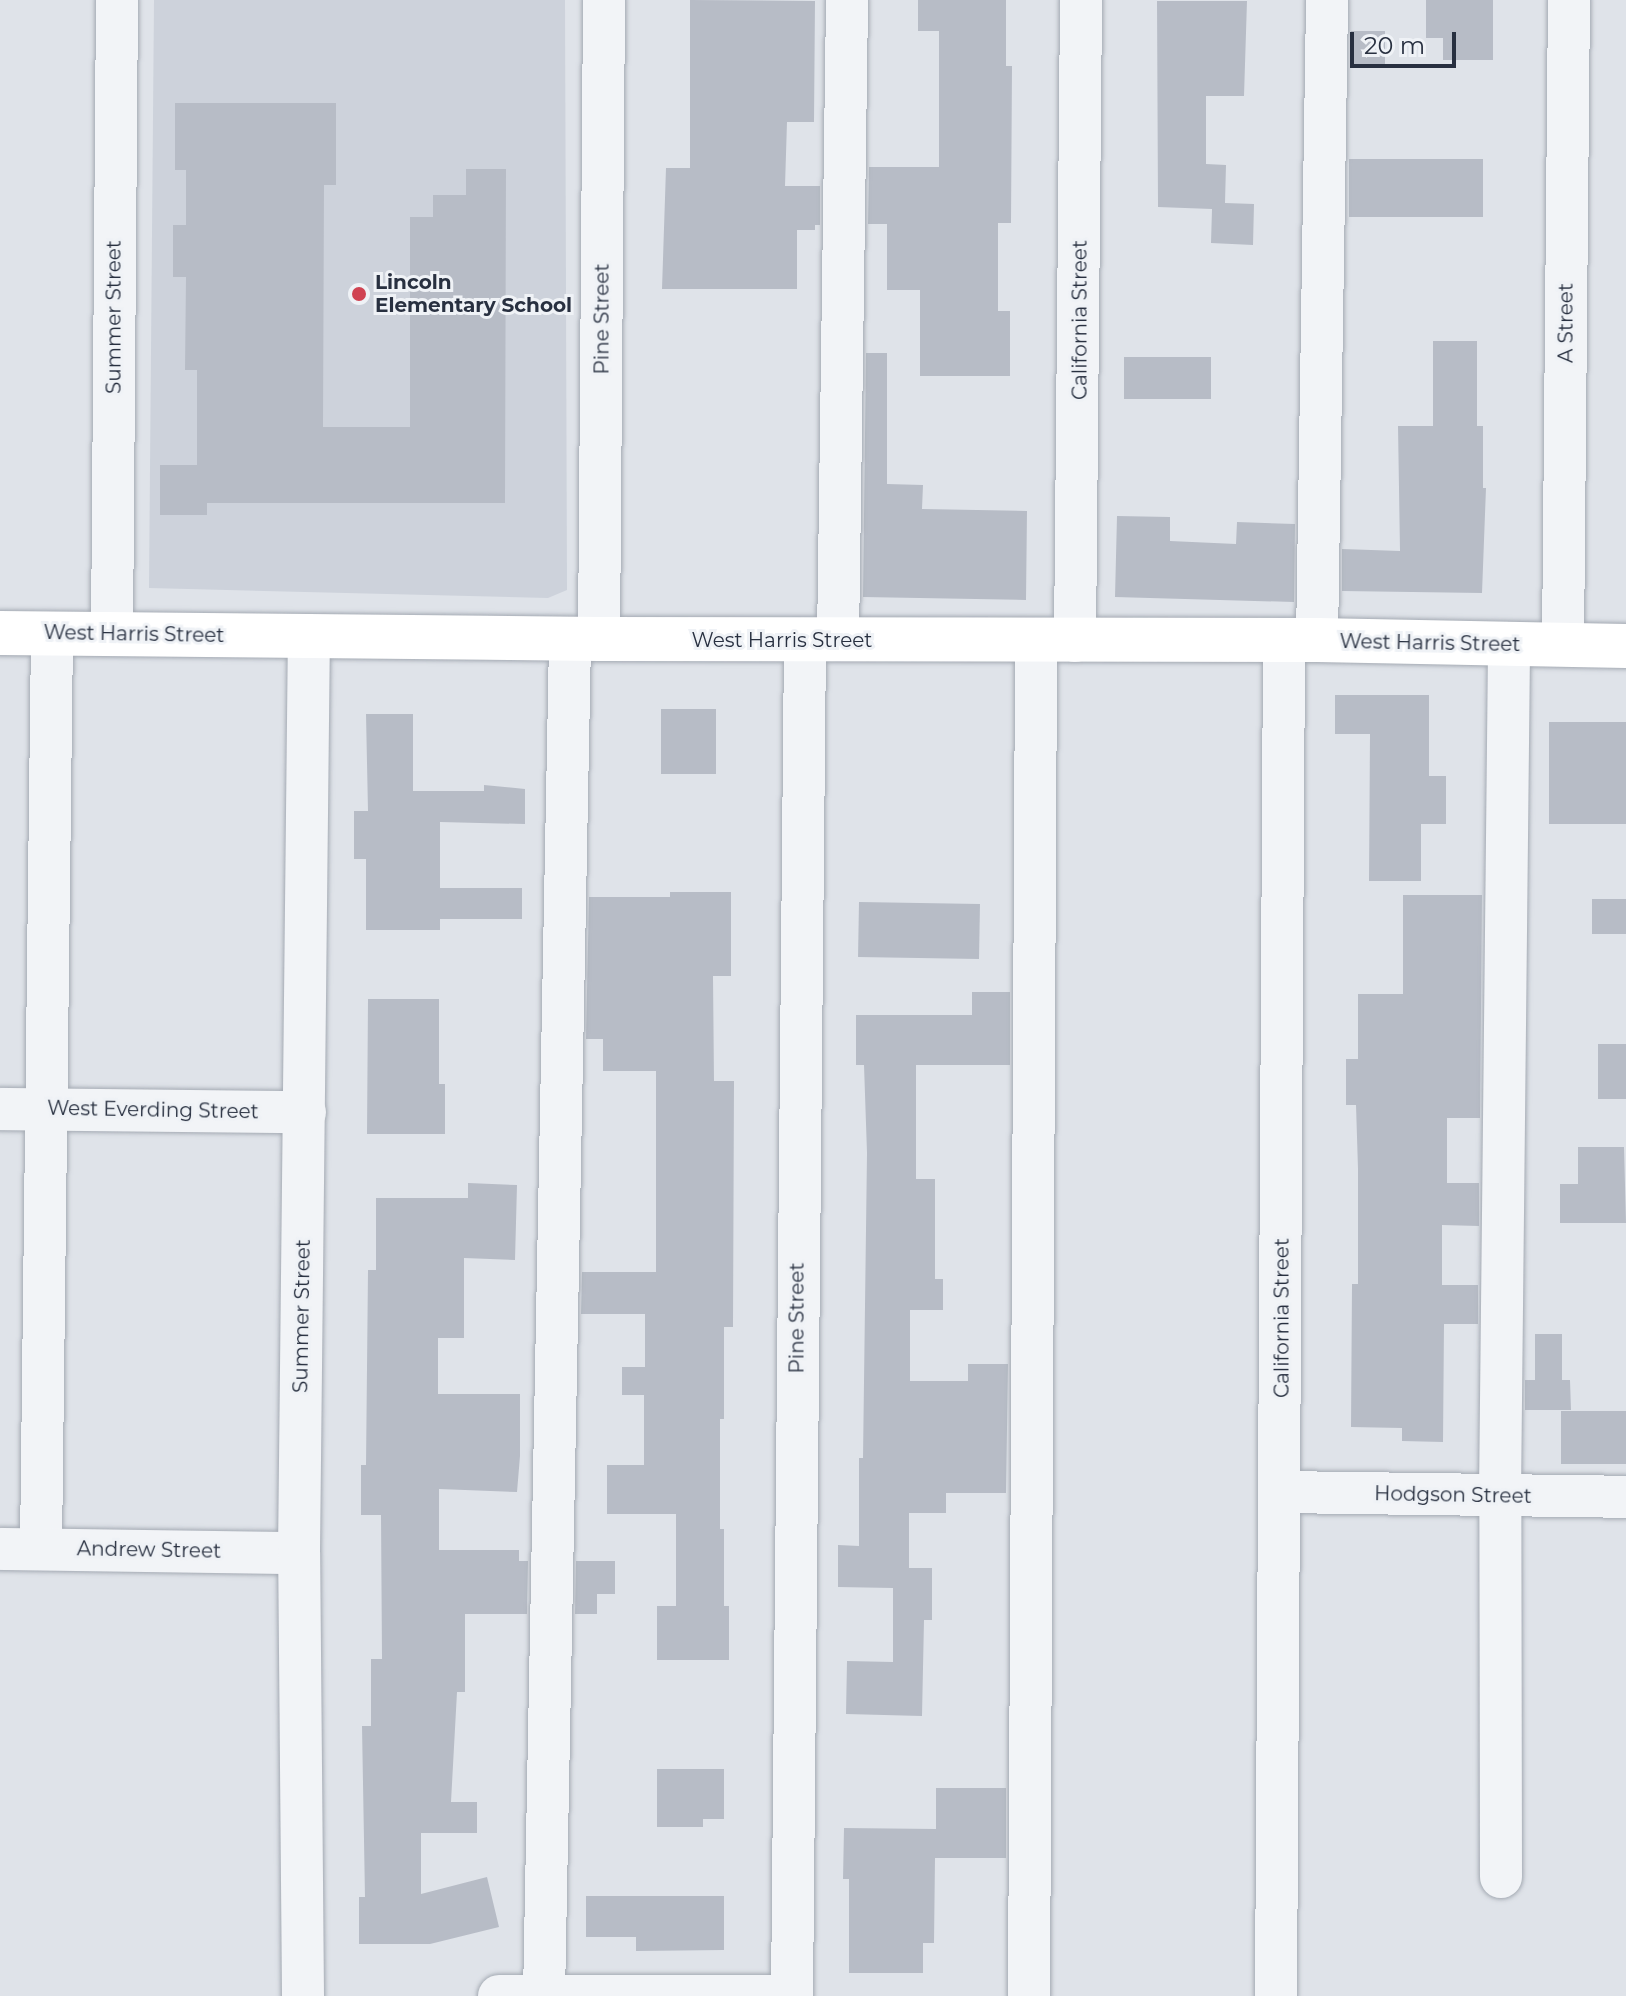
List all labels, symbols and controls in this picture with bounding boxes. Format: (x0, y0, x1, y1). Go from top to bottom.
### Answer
scale bar (1354, 16, 1460, 66)
text: 20 m (1364, 31, 1425, 60)
street label: Summer Street (102, 240, 126, 394)
street label: California Street (1068, 240, 1092, 400)
street label: Pine Street (590, 263, 614, 375)
place label: Lincoln Elementary School (375, 270, 572, 317)
street label: A Street (1554, 283, 1578, 363)
marker: Lincoln Elementary School (350, 285, 368, 303)
street label: West Harris Street (43, 620, 225, 648)
street label: West Harris Street (692, 628, 872, 652)
street label: West Harris Street (1339, 629, 1521, 657)
street label: West Everding Street (47, 1096, 259, 1124)
street label: California Street (1270, 1238, 1294, 1398)
street label: Summer Street (289, 1239, 315, 1393)
street label: Pine Street (785, 1262, 809, 1374)
street label: Hodgson Street (1374, 1482, 1532, 1508)
street label: Andrew Street (77, 1537, 221, 1563)

